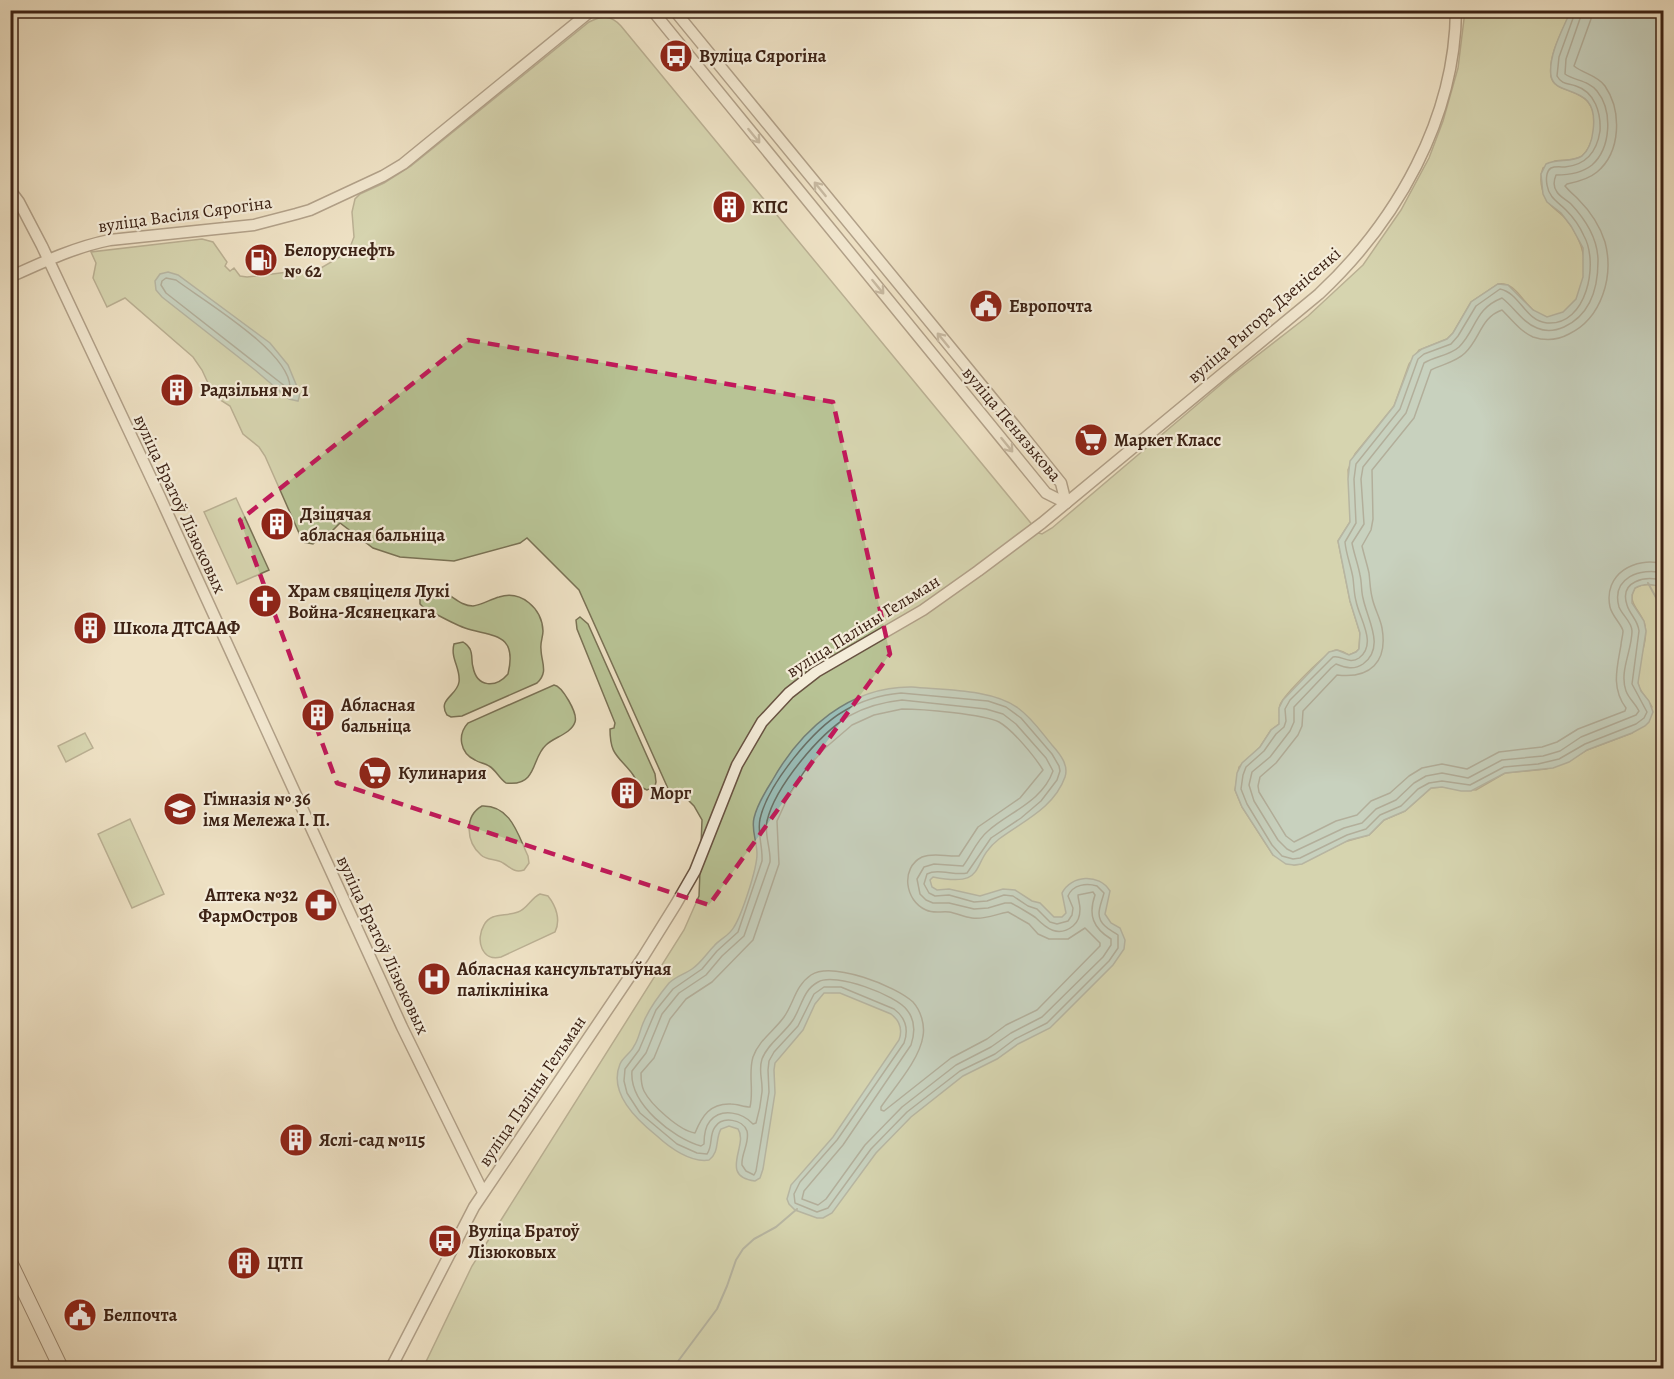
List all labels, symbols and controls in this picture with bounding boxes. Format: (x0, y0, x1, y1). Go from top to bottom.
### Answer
bus stop icon: Вуліца Сярогіна (658, 38, 694, 74)
place label: Вуліца Сярогіна (699, 44, 827, 68)
one-way arrow (748, 128, 761, 144)
one-way arrow (813, 181, 826, 197)
building icon: КПС (711, 189, 747, 225)
street label: вуліца Васіля Сярогіна (96, 190, 274, 238)
place label: КПС (752, 195, 788, 219)
place label: Белоруснефть № 62 (284, 238, 395, 283)
fuel station icon: Белоруснефть № 62 (243, 242, 279, 278)
street label: вуліца Рыгора Дзенісенкі (1182, 242, 1346, 388)
one-way arrow (871, 279, 885, 294)
public building icon: Европочта (968, 288, 1004, 324)
place label: Европочта (1009, 294, 1093, 318)
one-way arrow (937, 332, 950, 348)
street label: вуліца Пенязькова (957, 362, 1068, 487)
building icon: Радзільня № 1 (159, 372, 195, 408)
place label: Радзільня № 1 (200, 378, 309, 402)
street label: вуліца Братоў Лізюковых (128, 411, 232, 597)
supermarket icon: Маркет Класс (1073, 422, 1109, 458)
place label: Маркет Класс (1114, 428, 1221, 452)
one-way arrow (1001, 437, 1014, 453)
place label: Дзіцячая абласная бальніца (300, 502, 445, 547)
building icon: Дзіцячая абласная бальніца (259, 506, 295, 542)
street label: вуліца Паліны Гельман (782, 569, 944, 683)
place label: Храм свяціцеля Лукі Война-Ясянецкага (288, 579, 450, 624)
church icon: Храм свяціцеля Лукі Война-Ясянецкага (247, 583, 283, 619)
building icon: Школа ДТСААФ (72, 610, 108, 646)
place label: Школа ДТСААФ (113, 616, 241, 640)
place label: Абласная бальніца (340, 693, 415, 738)
building icon: Абласная бальніца (300, 697, 336, 733)
supermarket icon: Кулинария (357, 755, 393, 791)
place label: Кулинария (398, 761, 486, 785)
building icon: Морг (609, 775, 645, 811)
place label: Морг (650, 781, 692, 805)
place label: Гімназія № 36 імя Мележа І. П. (203, 787, 330, 832)
school or university icon: Гімназія № 36 імя Мележа І. П. (162, 791, 198, 827)
street label: вуліца Братоў Лізюковых (331, 852, 435, 1038)
place label: Аптека №32 ФармОстров (199, 883, 298, 928)
pharmacy icon: Аптека №32 ФармОстров (303, 887, 339, 923)
place label: Абласная кансультатыўная паліклініка (456, 957, 671, 1002)
hospital icon: Абласная кансультатыўная паліклініка (416, 961, 452, 997)
street label: вуліца Паліны Гельман (473, 1011, 591, 1171)
building icon: Яслі-сад №115 (278, 1122, 314, 1158)
place label: Яслі-сад №115 (319, 1128, 426, 1152)
place label: Вуліца Братоў Лізюковых (468, 1219, 580, 1264)
bus stop icon: Вуліца Братоў Лізюковых (427, 1223, 463, 1259)
building icon: ЦТП (226, 1245, 262, 1281)
place label: ЦТП (267, 1251, 303, 1275)
public building icon: Белпочта (62, 1297, 98, 1333)
place label: Белпочта (103, 1303, 178, 1327)

